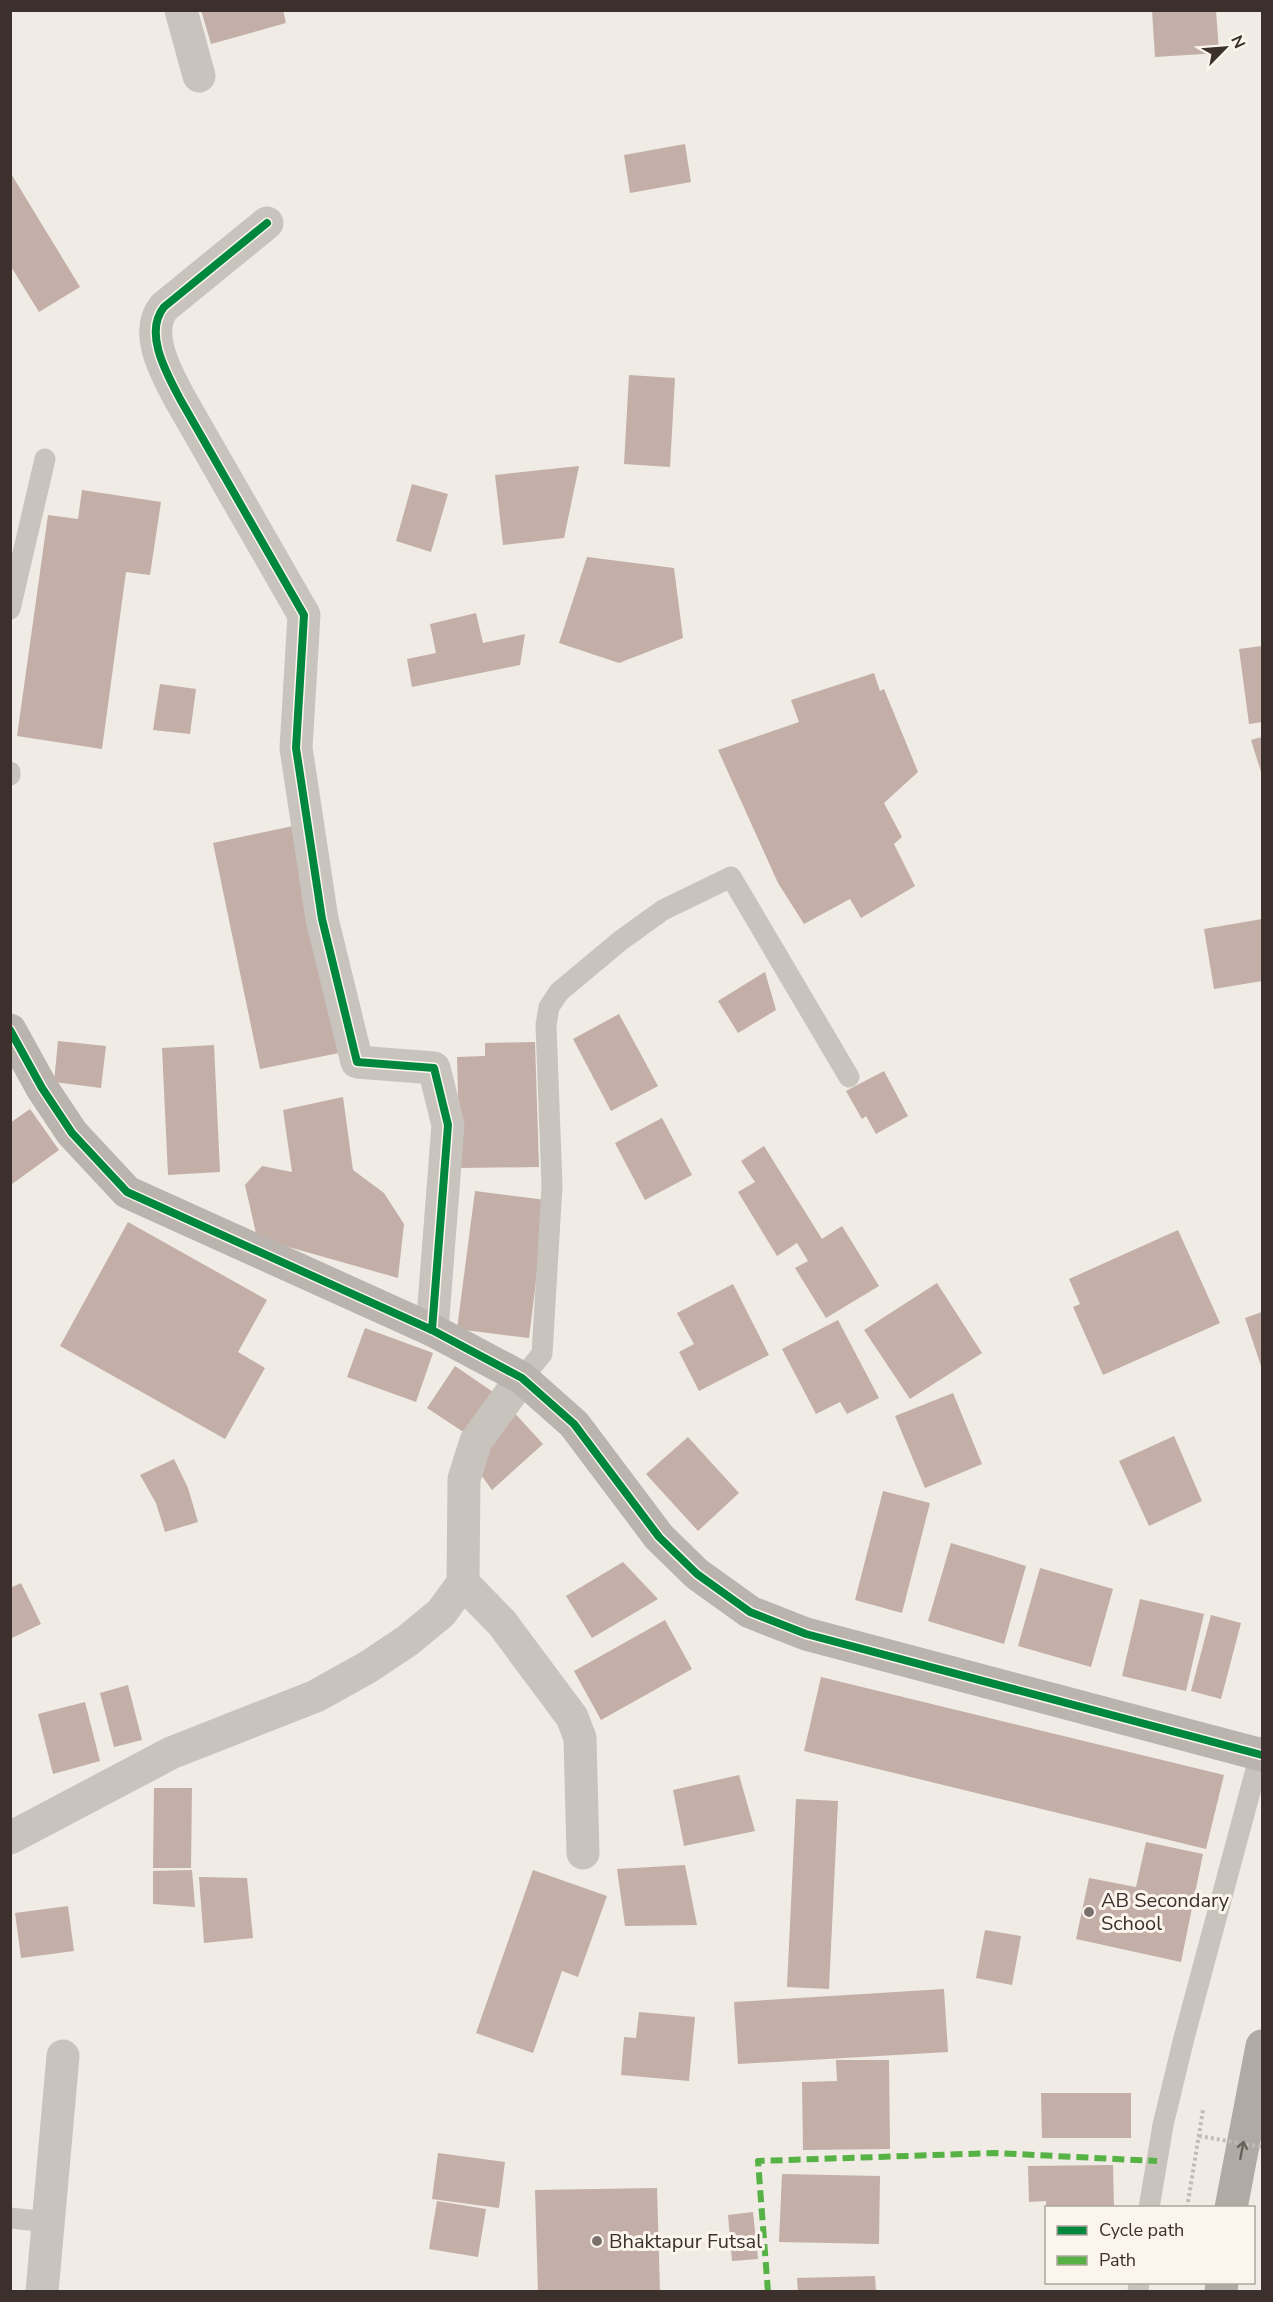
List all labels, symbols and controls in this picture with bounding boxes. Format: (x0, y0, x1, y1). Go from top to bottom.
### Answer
north arrow (1195, 18, 1255, 78)
text: N (1225, 32, 1250, 52)
place label: AB Secondary School (1101, 1887, 1230, 1937)
marker: AB Secondary School (1082, 1905, 1096, 1919)
one-way arrow (1237, 2141, 1248, 2160)
legend (1045, 2206, 1255, 2284)
text: Cycle path (1099, 2218, 1184, 2242)
place label: Bhaktapur Futsal (609, 2228, 762, 2255)
marker: Bhaktapur Futsal (590, 2234, 604, 2248)
text: Path (1099, 2248, 1136, 2272)

